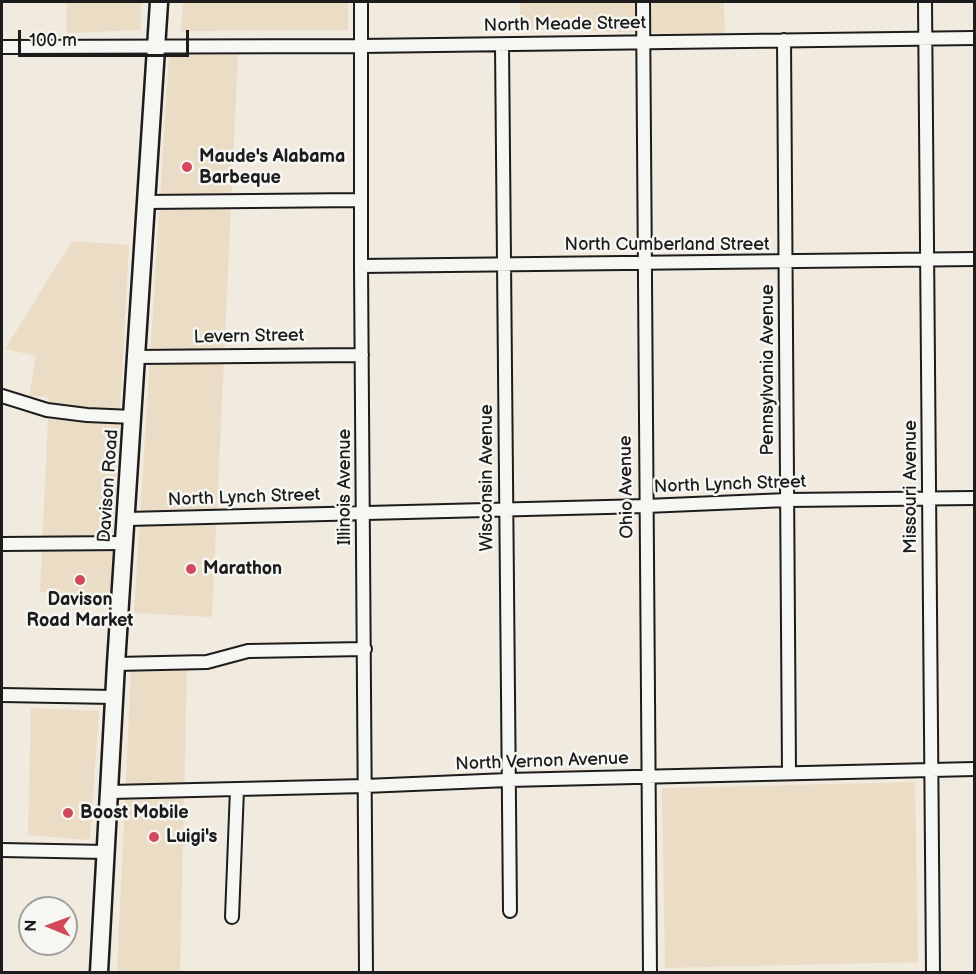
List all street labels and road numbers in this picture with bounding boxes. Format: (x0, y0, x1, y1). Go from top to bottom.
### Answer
street label: North Meade Street (484, 13, 646, 37)
street label: North Cumberland Street (565, 234, 769, 256)
street label: Pennsylvania Avenue (757, 284, 779, 456)
street label: Levern Street (194, 325, 304, 349)
street label: Wisconsin Avenue (476, 404, 498, 552)
street label: Missouri Avenue (900, 420, 922, 554)
street label: Davison Road (94, 429, 124, 543)
street label: Illinois Avenue (334, 429, 356, 545)
street label: Ohio Avenue (615, 435, 639, 539)
street label: North Lynch Street (653, 472, 807, 498)
street label: North Lynch Street (167, 485, 321, 511)
street label: North Vernon Avenue (455, 748, 629, 776)

